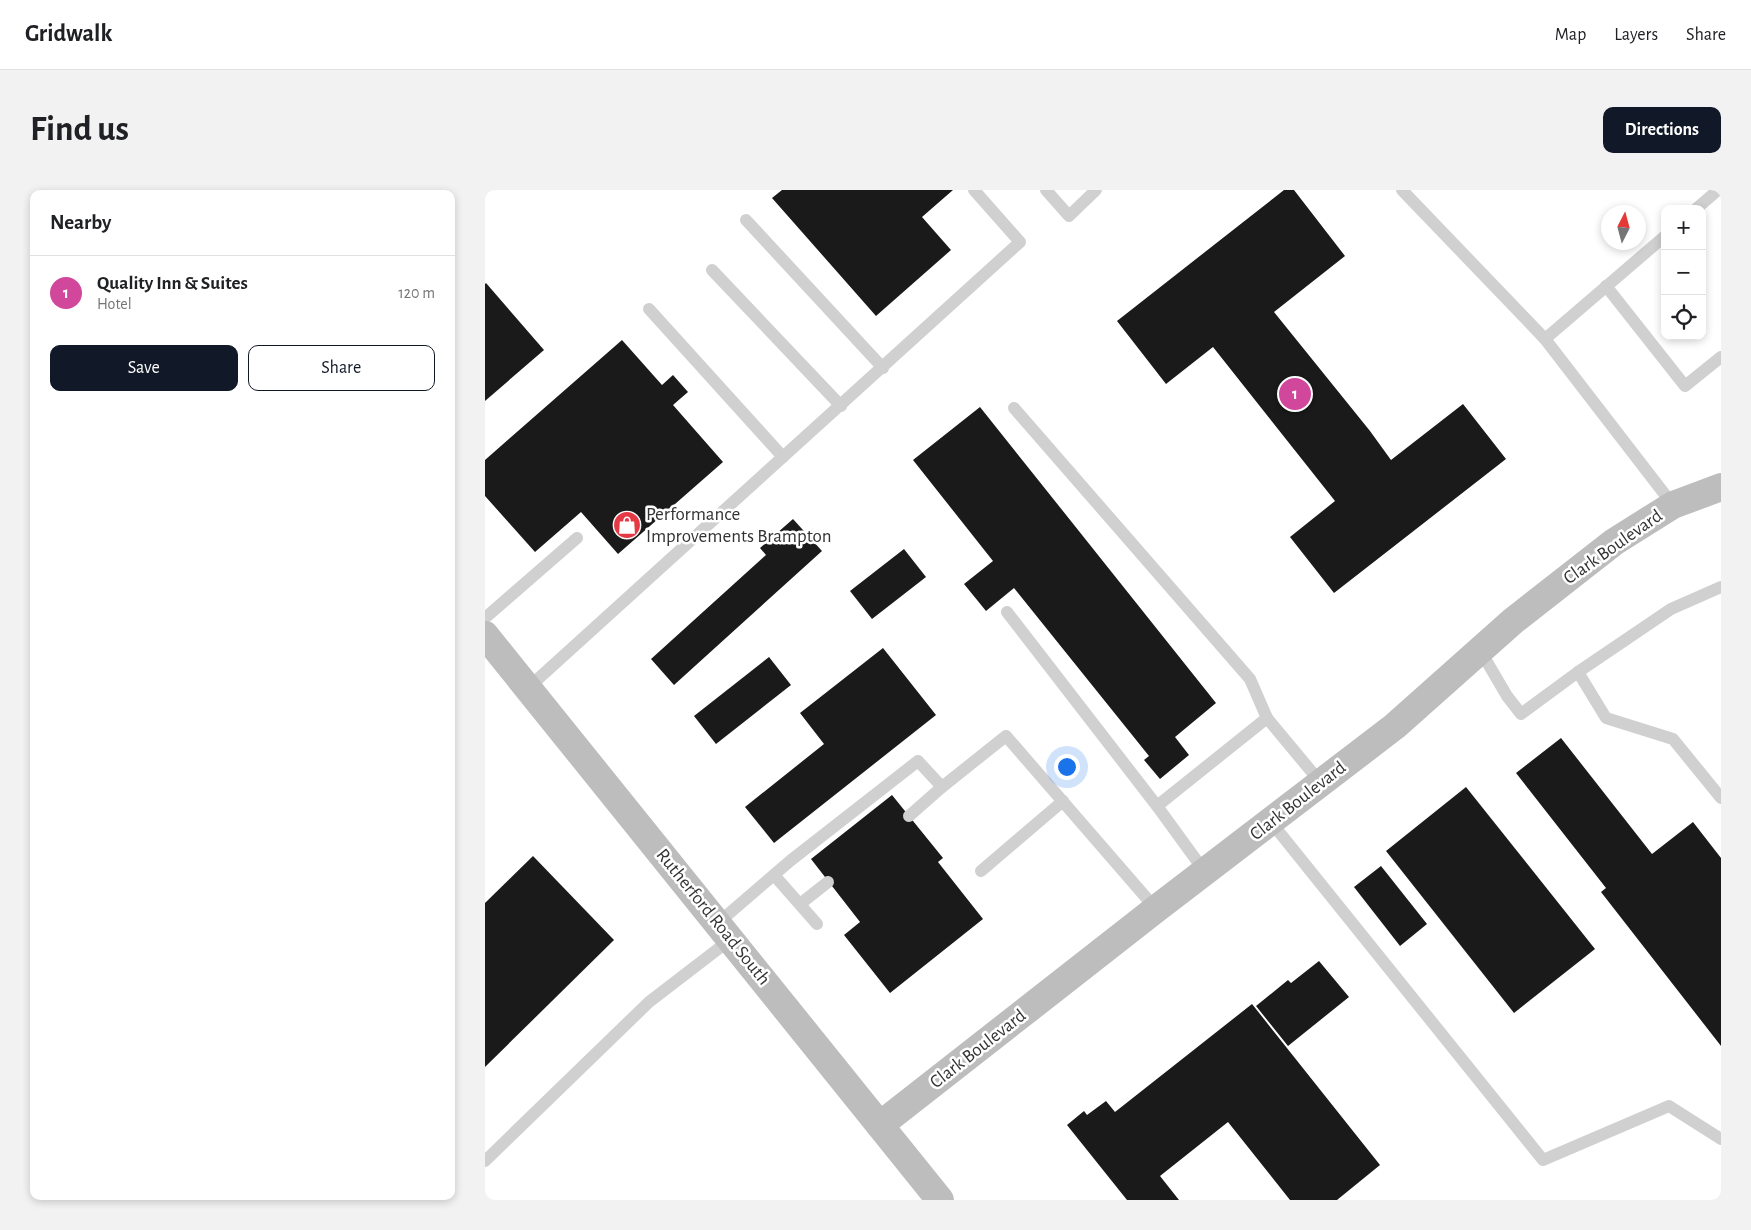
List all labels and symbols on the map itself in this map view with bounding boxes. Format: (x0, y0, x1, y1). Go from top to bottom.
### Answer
north arrow (1601, 205, 1646, 250)
pin: 1 (1279, 375, 1311, 413)
place label: Performance Improvements Brampton (646, 505, 831, 546)
street label: Clark Boulevard (1560, 506, 1666, 588)
shop icon: Performance Improvements Brampton (612, 510, 642, 540)
your location (1054, 754, 1080, 780)
street label: Clark Boulevard (1246, 758, 1350, 844)
street label: Rutherford Road South (652, 845, 774, 989)
street label: Clark Boulevard (926, 1006, 1030, 1092)

